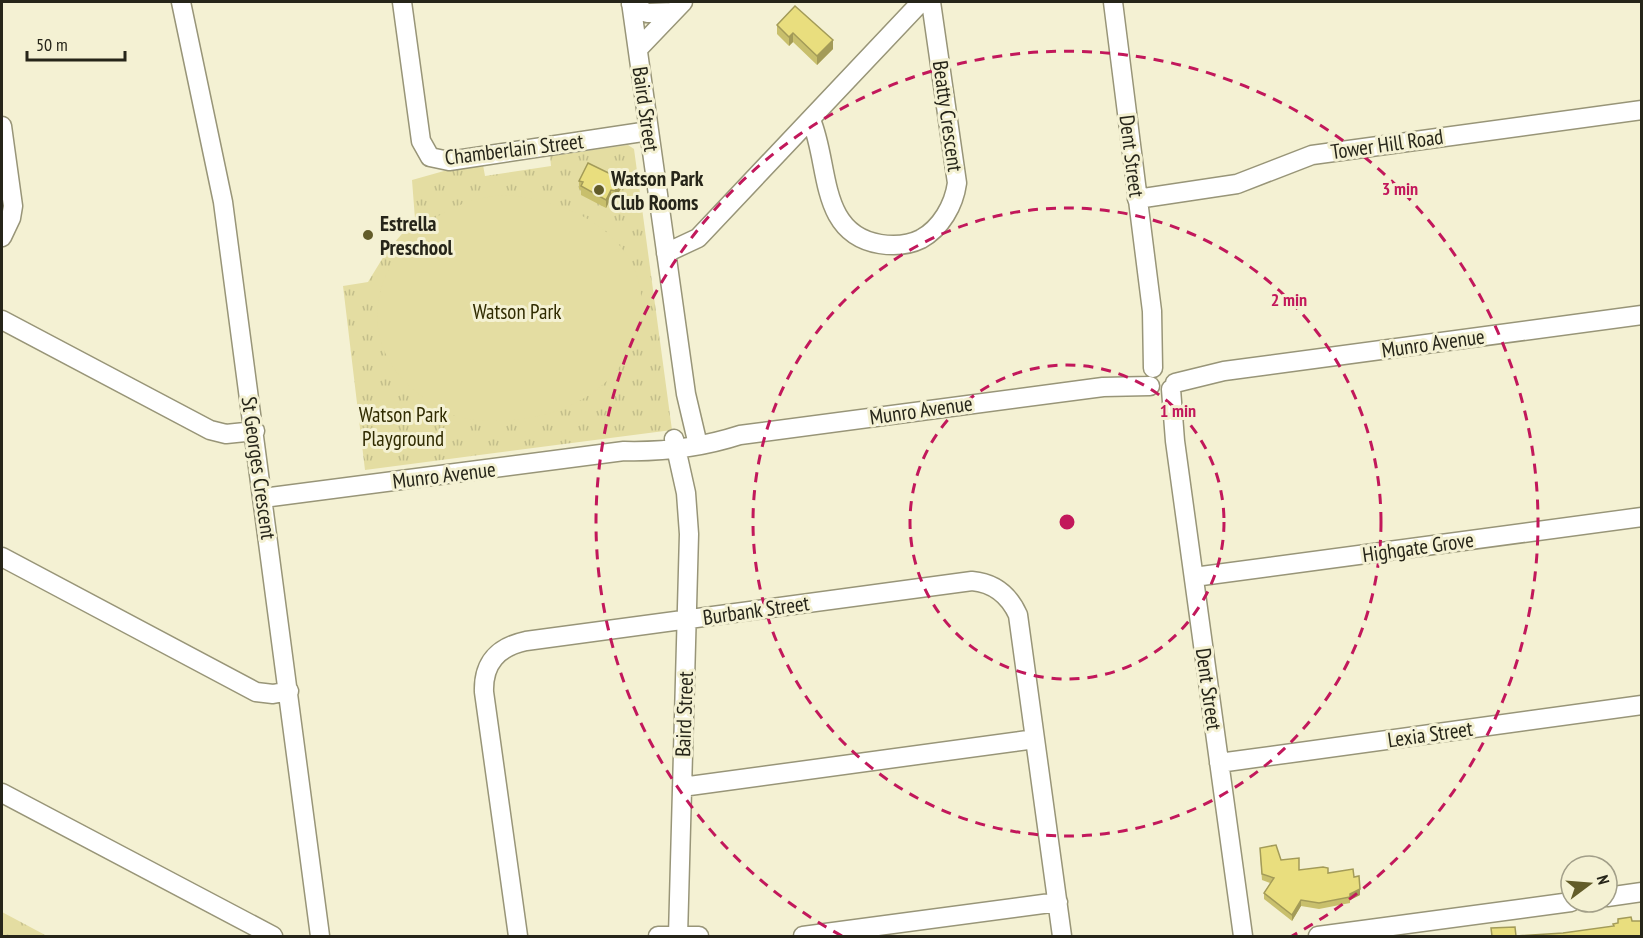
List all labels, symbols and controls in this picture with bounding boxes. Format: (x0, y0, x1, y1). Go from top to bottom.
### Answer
scale bar (27, 24, 124, 62)
text: 50 m (36, 33, 68, 56)
street label: Beatty Crescent (927, 59, 969, 173)
street label: Baird Street (627, 65, 665, 153)
street label: Dent Street (1114, 113, 1150, 199)
street label: Tower Hill Road (1329, 123, 1445, 165)
street label: Chamberlain Street (443, 127, 585, 171)
place label: Watson Park Club Rooms (610, 165, 704, 216)
text: 3 min (1382, 177, 1418, 200)
marker: Watson Park Club Rooms (592, 183, 606, 197)
place label: Estrella Preschool (380, 210, 453, 261)
marker: Estrella Preschool (361, 228, 375, 242)
text: 2 min (1271, 288, 1307, 311)
park label: Watson Park (473, 298, 561, 325)
street label: Munro Avenue (1380, 322, 1486, 364)
street label: Munro Avenue (868, 389, 974, 431)
street label: St Georges Crescent (236, 395, 282, 541)
text: 1 min (1160, 399, 1196, 422)
park label: Watson Park Playground (359, 401, 447, 452)
street label: Munro Avenue (391, 455, 497, 495)
centre of rings (1057, 512, 1077, 532)
street label: Highgate Grove (1361, 526, 1475, 568)
street label: Burbank Street (701, 589, 811, 631)
street label: Dent Street (1190, 646, 1228, 732)
street label: Baird Street (669, 671, 699, 757)
street label: Lexia Street (1386, 715, 1474, 753)
north arrow (1559, 854, 1619, 914)
text: N (1593, 873, 1614, 887)

